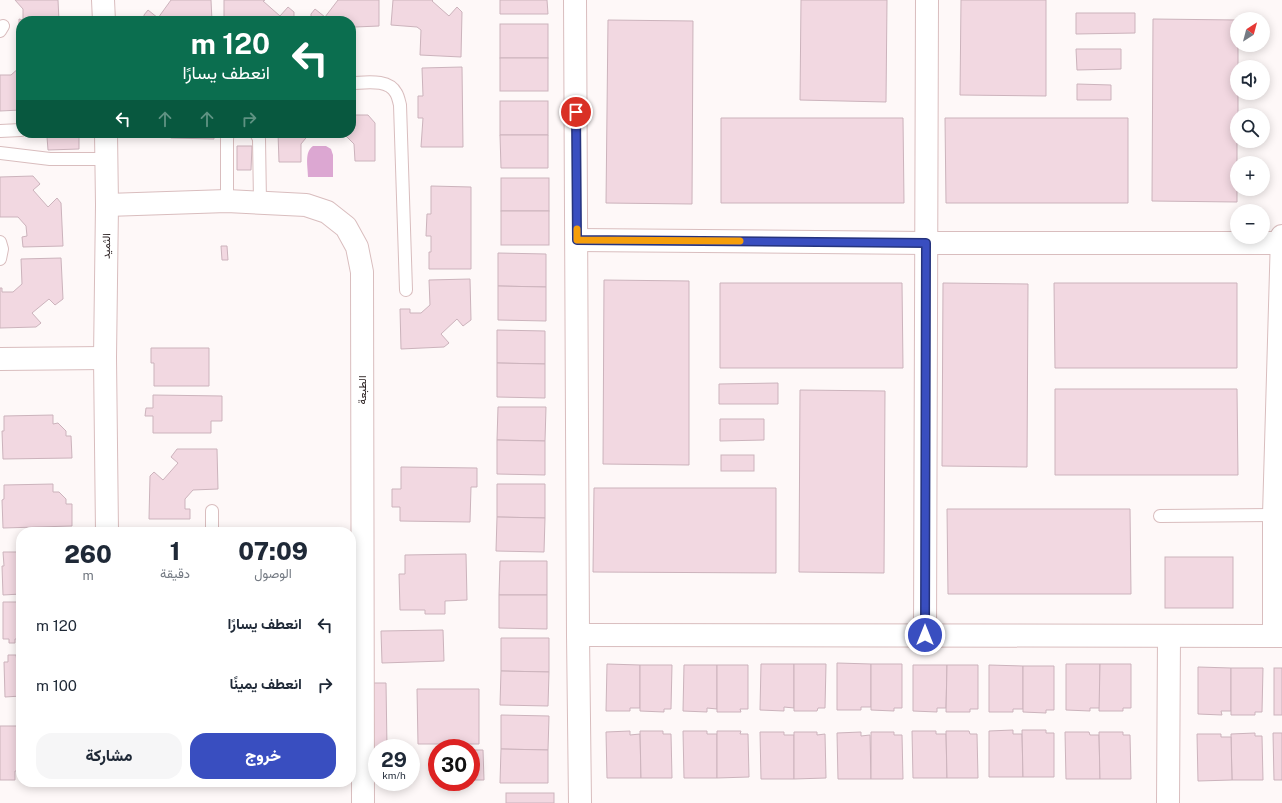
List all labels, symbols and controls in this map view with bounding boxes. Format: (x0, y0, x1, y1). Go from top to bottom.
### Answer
north arrow (1230, 12, 1270, 52)
map controls (1230, 12, 1270, 244)
text: 120 m (191, 27, 270, 60)
icon: left (284, 32, 336, 84)
button: sound (1230, 60, 1270, 100)
text: انعطف يسارًا (183, 62, 270, 83)
pin (559, 95, 593, 129)
icon: arrive (565, 101, 587, 123)
icon: left (112, 108, 134, 130)
icon: ahead (154, 108, 176, 130)
icon: ahead (196, 108, 218, 130)
icon: right (238, 108, 260, 130)
button: search (1230, 108, 1270, 148)
button: + (1230, 156, 1270, 196)
button: − (1230, 204, 1270, 244)
street label: الثميد (100, 233, 113, 259)
street label: الطبعة (356, 376, 369, 404)
text: 1 (170, 537, 180, 565)
text: 07:09 (238, 537, 308, 565)
text: 260 (64, 540, 112, 568)
text: دقيقة (160, 566, 190, 581)
text: الوصول (254, 566, 292, 581)
text: m (82, 568, 94, 583)
icon: left (314, 614, 336, 636)
position arrow (904, 614, 946, 656)
text: انعطف يسارًا (228, 615, 302, 632)
text: 120 m (36, 617, 77, 634)
icon: right (314, 674, 336, 696)
text: انعطف يمينًا (229, 675, 302, 692)
text: 100 m (36, 677, 77, 694)
button: مشاركة (36, 733, 182, 779)
button: خروج (190, 733, 336, 779)
speed limit sign: 30 (428, 739, 480, 791)
text: 29 (381, 748, 407, 772)
text: km/h (382, 769, 406, 781)

